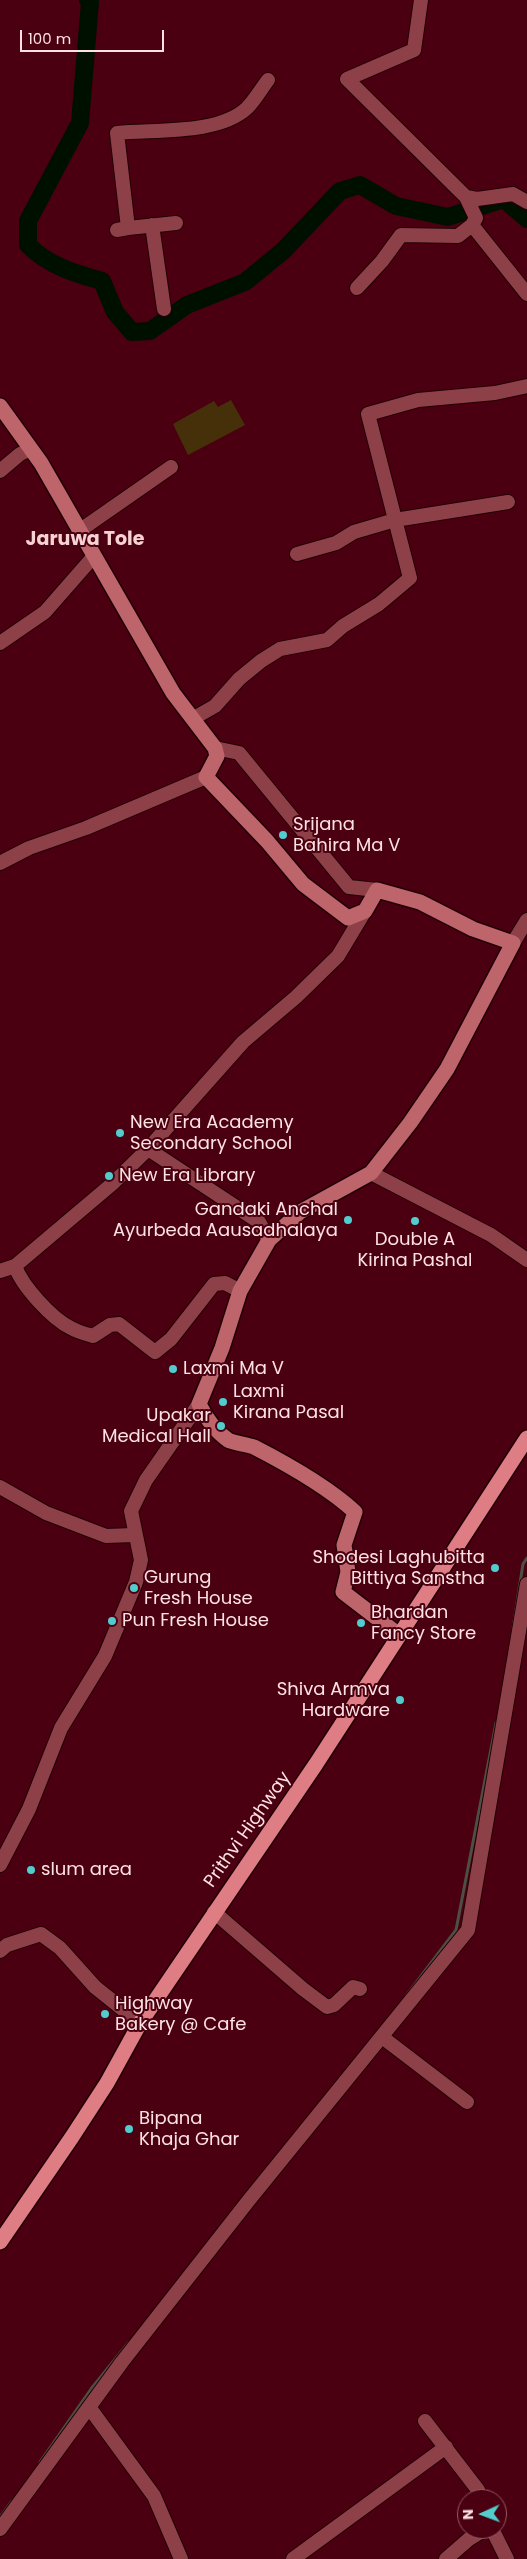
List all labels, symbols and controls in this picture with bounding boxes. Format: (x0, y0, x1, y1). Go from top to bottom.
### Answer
scale bar (22, 20, 166, 52)
text: 100 m (28, 28, 71, 49)
district label: Jaruwa Tole (26, 529, 144, 551)
place label: Srijana Bahira Ma V (293, 814, 400, 856)
marker: Srijana Bahira Ma V (277, 829, 289, 841)
place label: New Era Academy Secondary School (130, 1112, 294, 1154)
marker: New Era Academy Secondary School (114, 1127, 126, 1139)
place label: New Era Library (119, 1165, 255, 1187)
marker: New Era Library (103, 1170, 115, 1182)
place label: Gandaki Anchal Ayurbeda Aausadhalaya (113, 1199, 338, 1242)
marker: Gandaki Anchal Ayurbeda Aausadhalaya (342, 1214, 354, 1226)
marker: Double A Kirina Pashal (409, 1215, 421, 1227)
place label: Double A Kirina Pashal (358, 1229, 472, 1272)
place label: Laxmi Ma V (183, 1358, 284, 1380)
marker: Laxmi Ma V (167, 1363, 179, 1375)
place label: Laxmi Kirana Pasal (233, 1381, 344, 1424)
marker: Laxmi Kirana Pasal (217, 1396, 229, 1408)
place label: Upakar Medical Hall (102, 1405, 211, 1448)
marker: Upakar Medical Hall (215, 1420, 227, 1432)
place label: Shodesi Laghubitta Bittiya Sanstha (312, 1547, 485, 1590)
marker: Shodesi Laghubitta Bittiya Sanstha (489, 1562, 501, 1574)
place label: Gurung Fresh House (144, 1567, 253, 1610)
marker: Gurung Fresh House (128, 1582, 140, 1594)
place label: Bhardan Fancy Store (371, 1602, 476, 1645)
place label: Pun Fresh House (122, 1610, 269, 1632)
marker: Pun Fresh House (106, 1615, 118, 1627)
marker: Bhardan Fancy Store (355, 1617, 367, 1629)
place label: Shiva Armva Hardware (277, 1679, 390, 1722)
marker: Shiva Armva Hardware (394, 1694, 406, 1706)
street label: Prithvi Highway (200, 1768, 296, 1892)
place label: slum area (41, 1859, 132, 1881)
marker: slum area (25, 1864, 37, 1876)
place label: Highway Bakery @ Cafe (115, 1993, 246, 2036)
marker: Highway Bakery @ Cafe (99, 2008, 111, 2020)
place label: Bipana Khaja Ghar (139, 2108, 239, 2150)
marker: Bipana Khaja Ghar (123, 2123, 135, 2135)
north arrow (457, 2489, 507, 2539)
text: N (458, 2509, 478, 2520)

